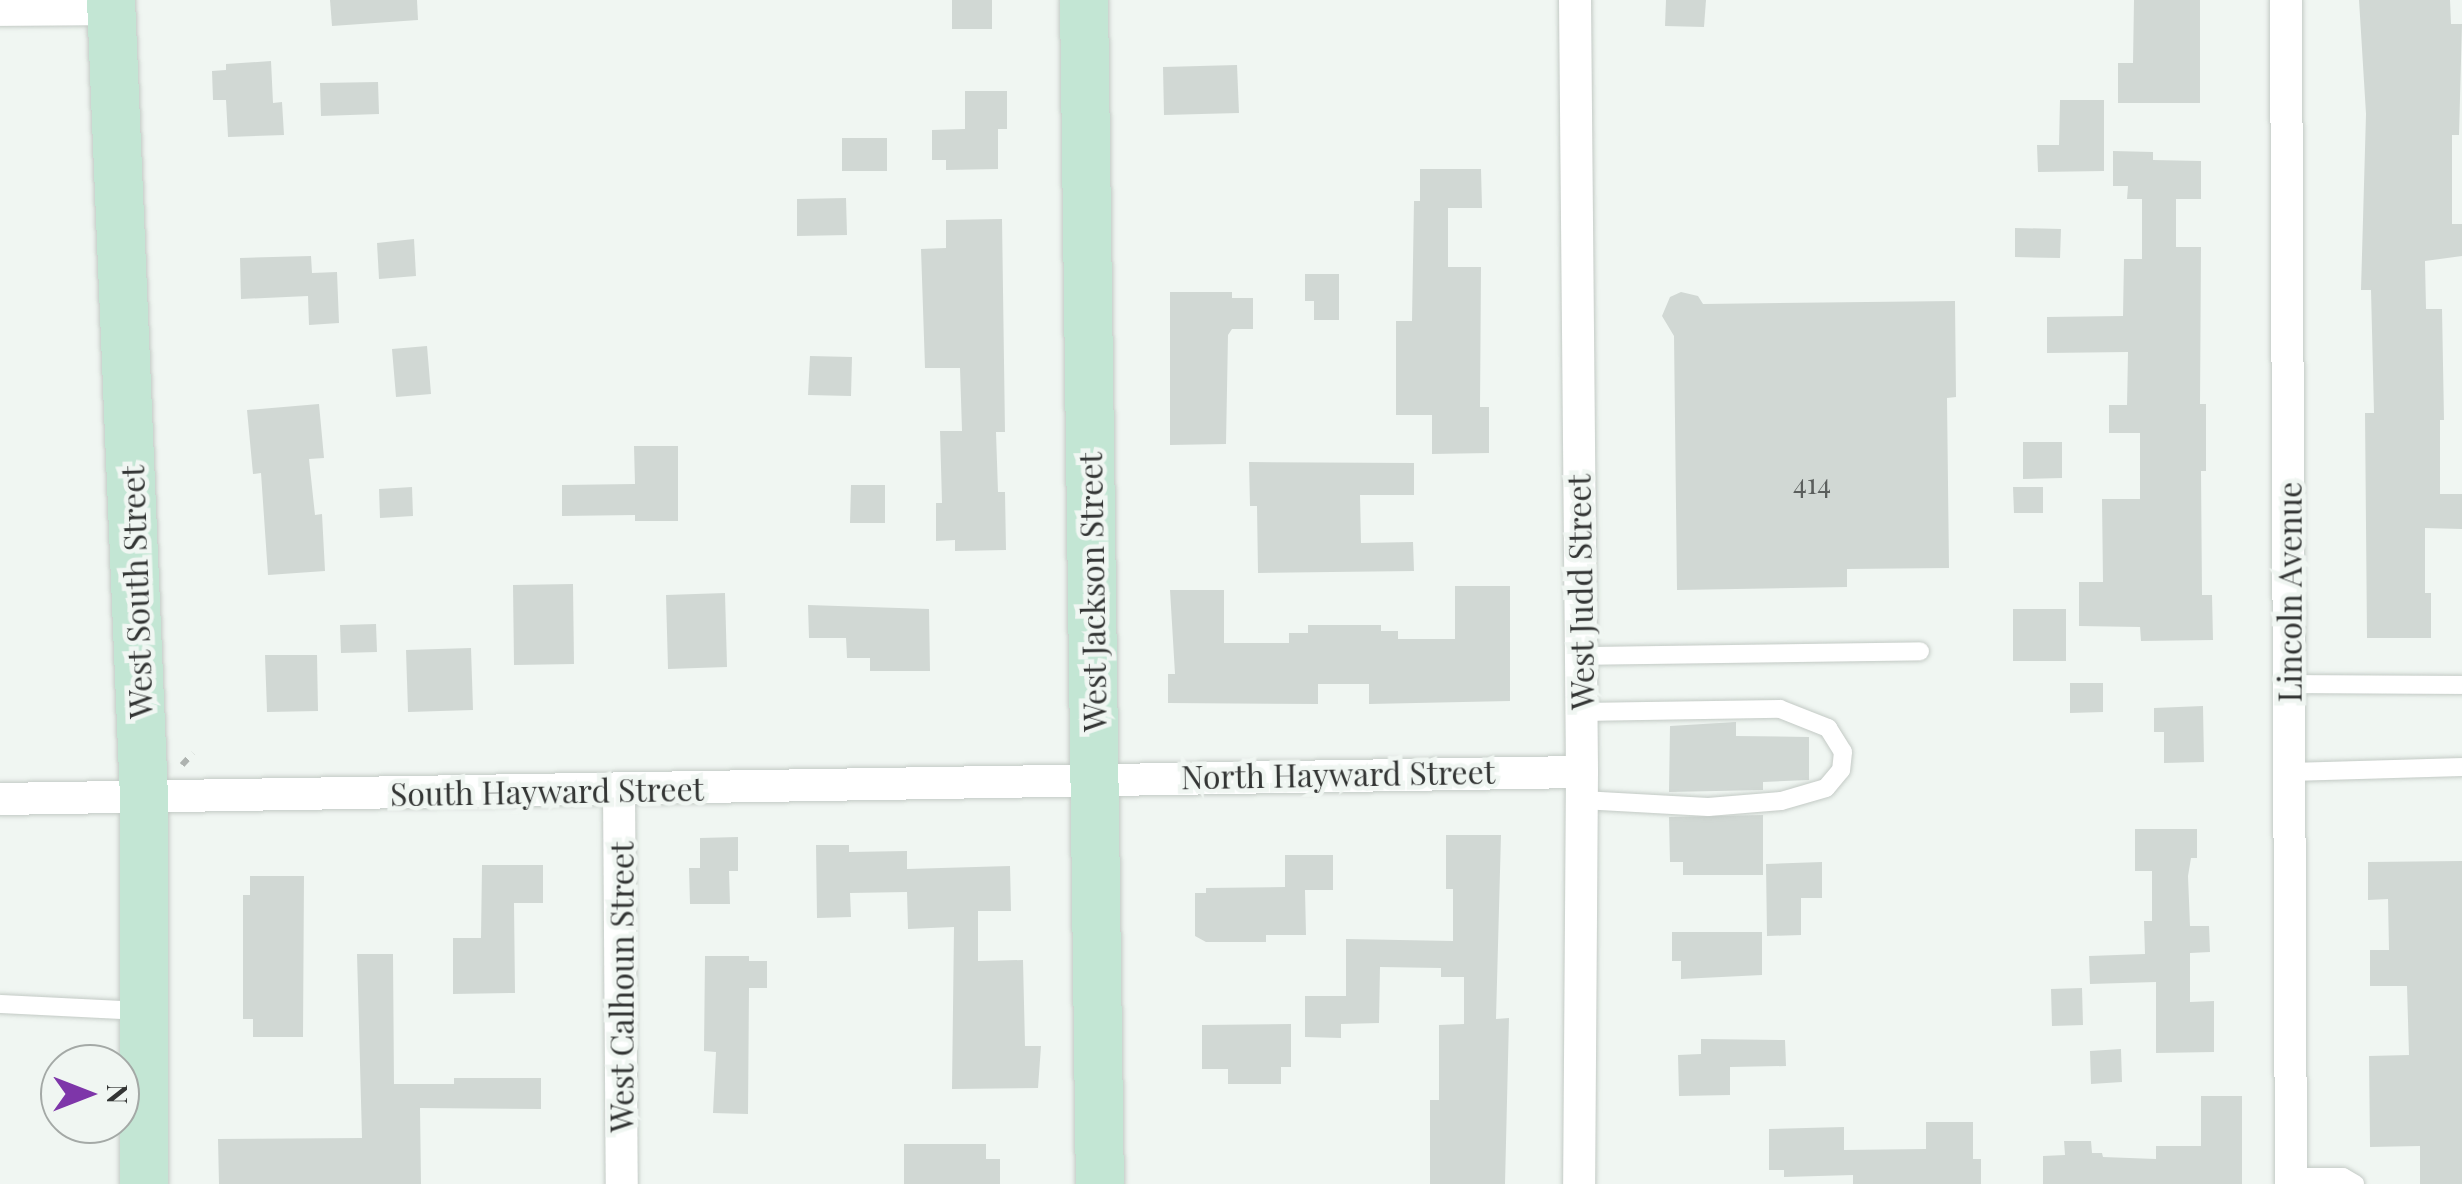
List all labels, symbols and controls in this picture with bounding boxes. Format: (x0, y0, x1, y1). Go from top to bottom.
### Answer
street label: West Jackson Street (1070, 452, 1114, 732)
street label: West South Street (112, 464, 160, 720)
house number: 414 (1793, 466, 1831, 500)
street label: West Judd Street (1559, 474, 1601, 710)
street label: Lincoln Avenue (2270, 481, 2308, 703)
street label: North Hayward Street (1181, 752, 1495, 796)
street label: South Hayward Street (390, 769, 704, 813)
street label: West Calhoun Street (602, 841, 640, 1133)
north arrow (40, 1044, 140, 1144)
text: N (100, 1084, 137, 1104)

